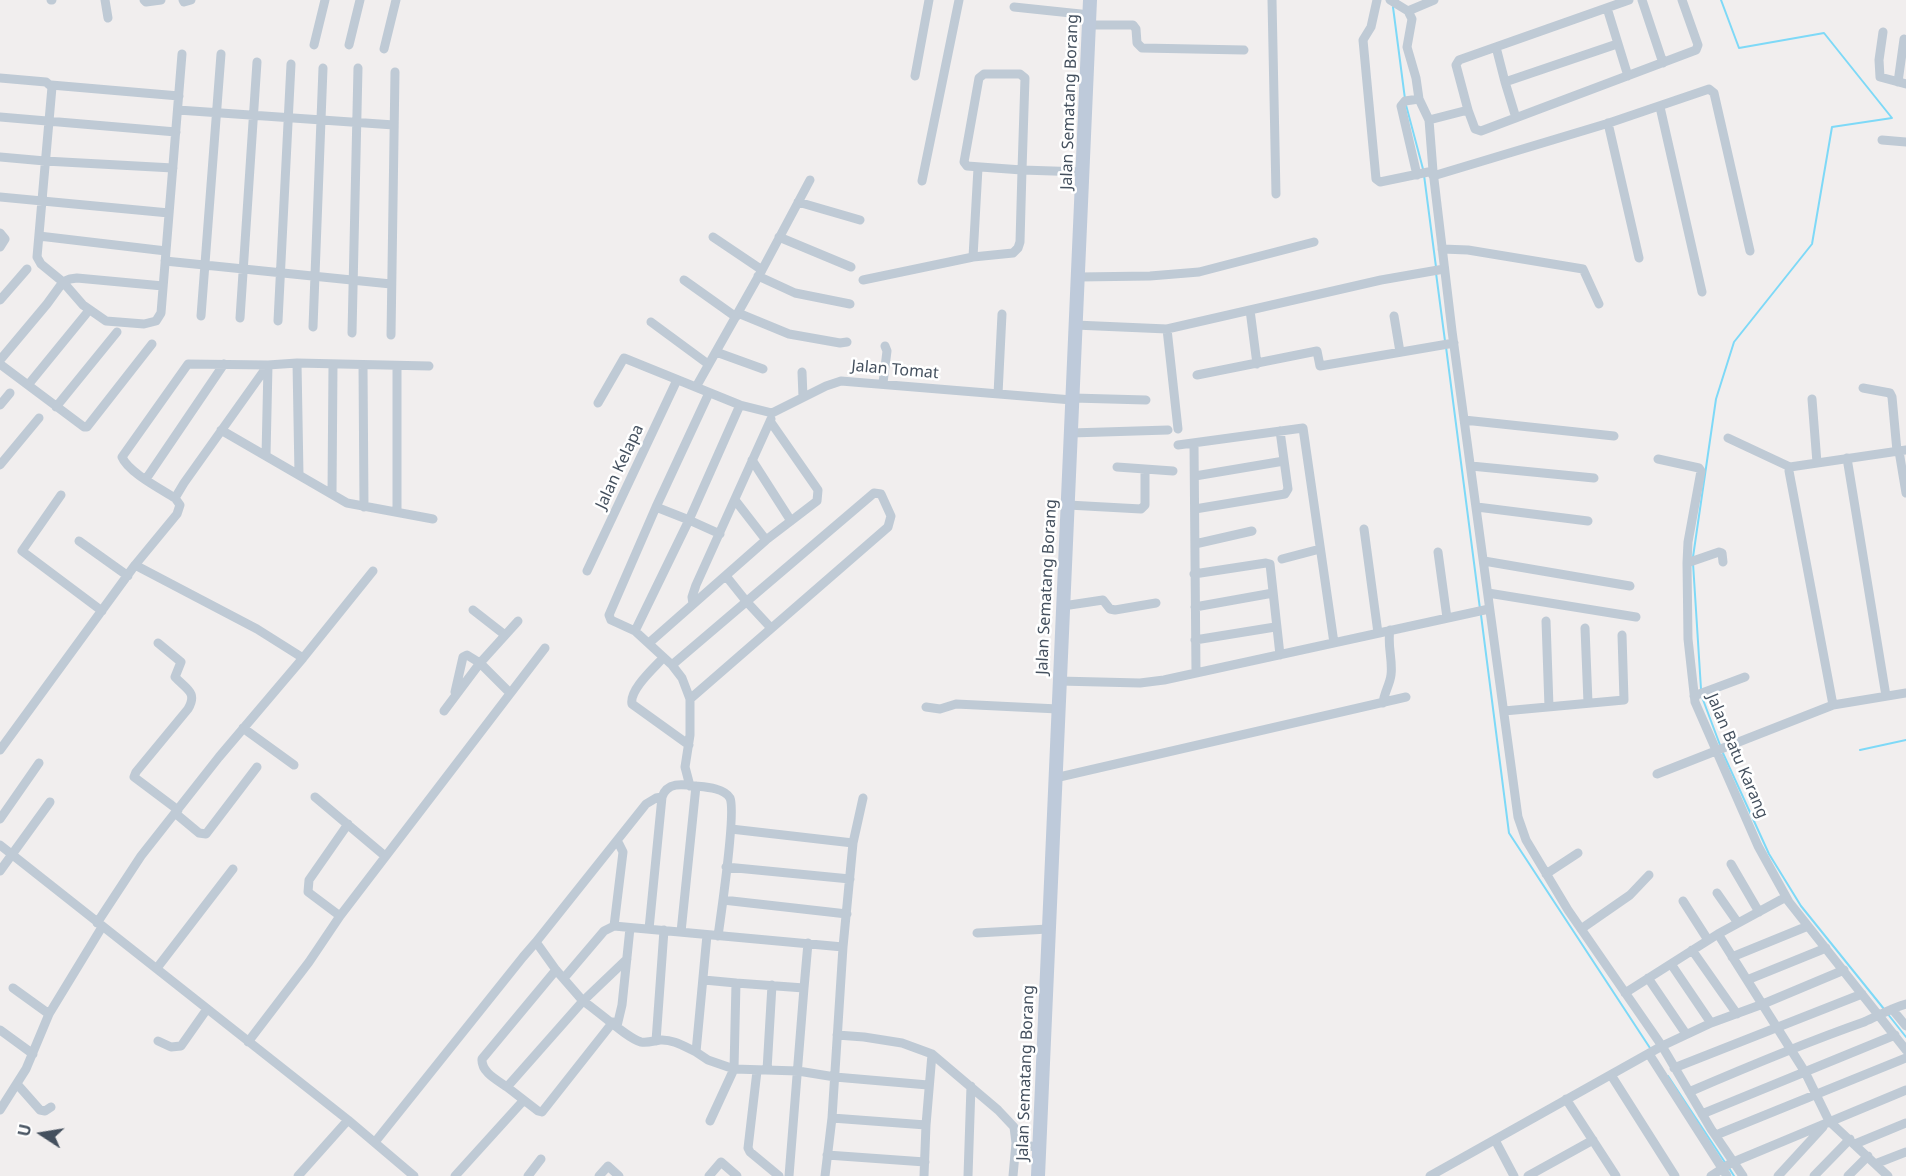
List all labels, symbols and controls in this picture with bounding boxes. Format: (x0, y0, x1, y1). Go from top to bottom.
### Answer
street label: Jalan Sematang Borang (1057, 14, 1083, 190)
street label: Jalan Tomat (850, 357, 940, 383)
street label: Jalan Kelapa (592, 422, 648, 512)
street label: Jalan Sematang Borang (1033, 499, 1061, 675)
street label: Jalan Batu Karang (1702, 691, 1772, 821)
street label: Jalan Sematang Borang (1013, 985, 1039, 1161)
north arrow (12, 1104, 72, 1164)
text: U (12, 1122, 36, 1138)

